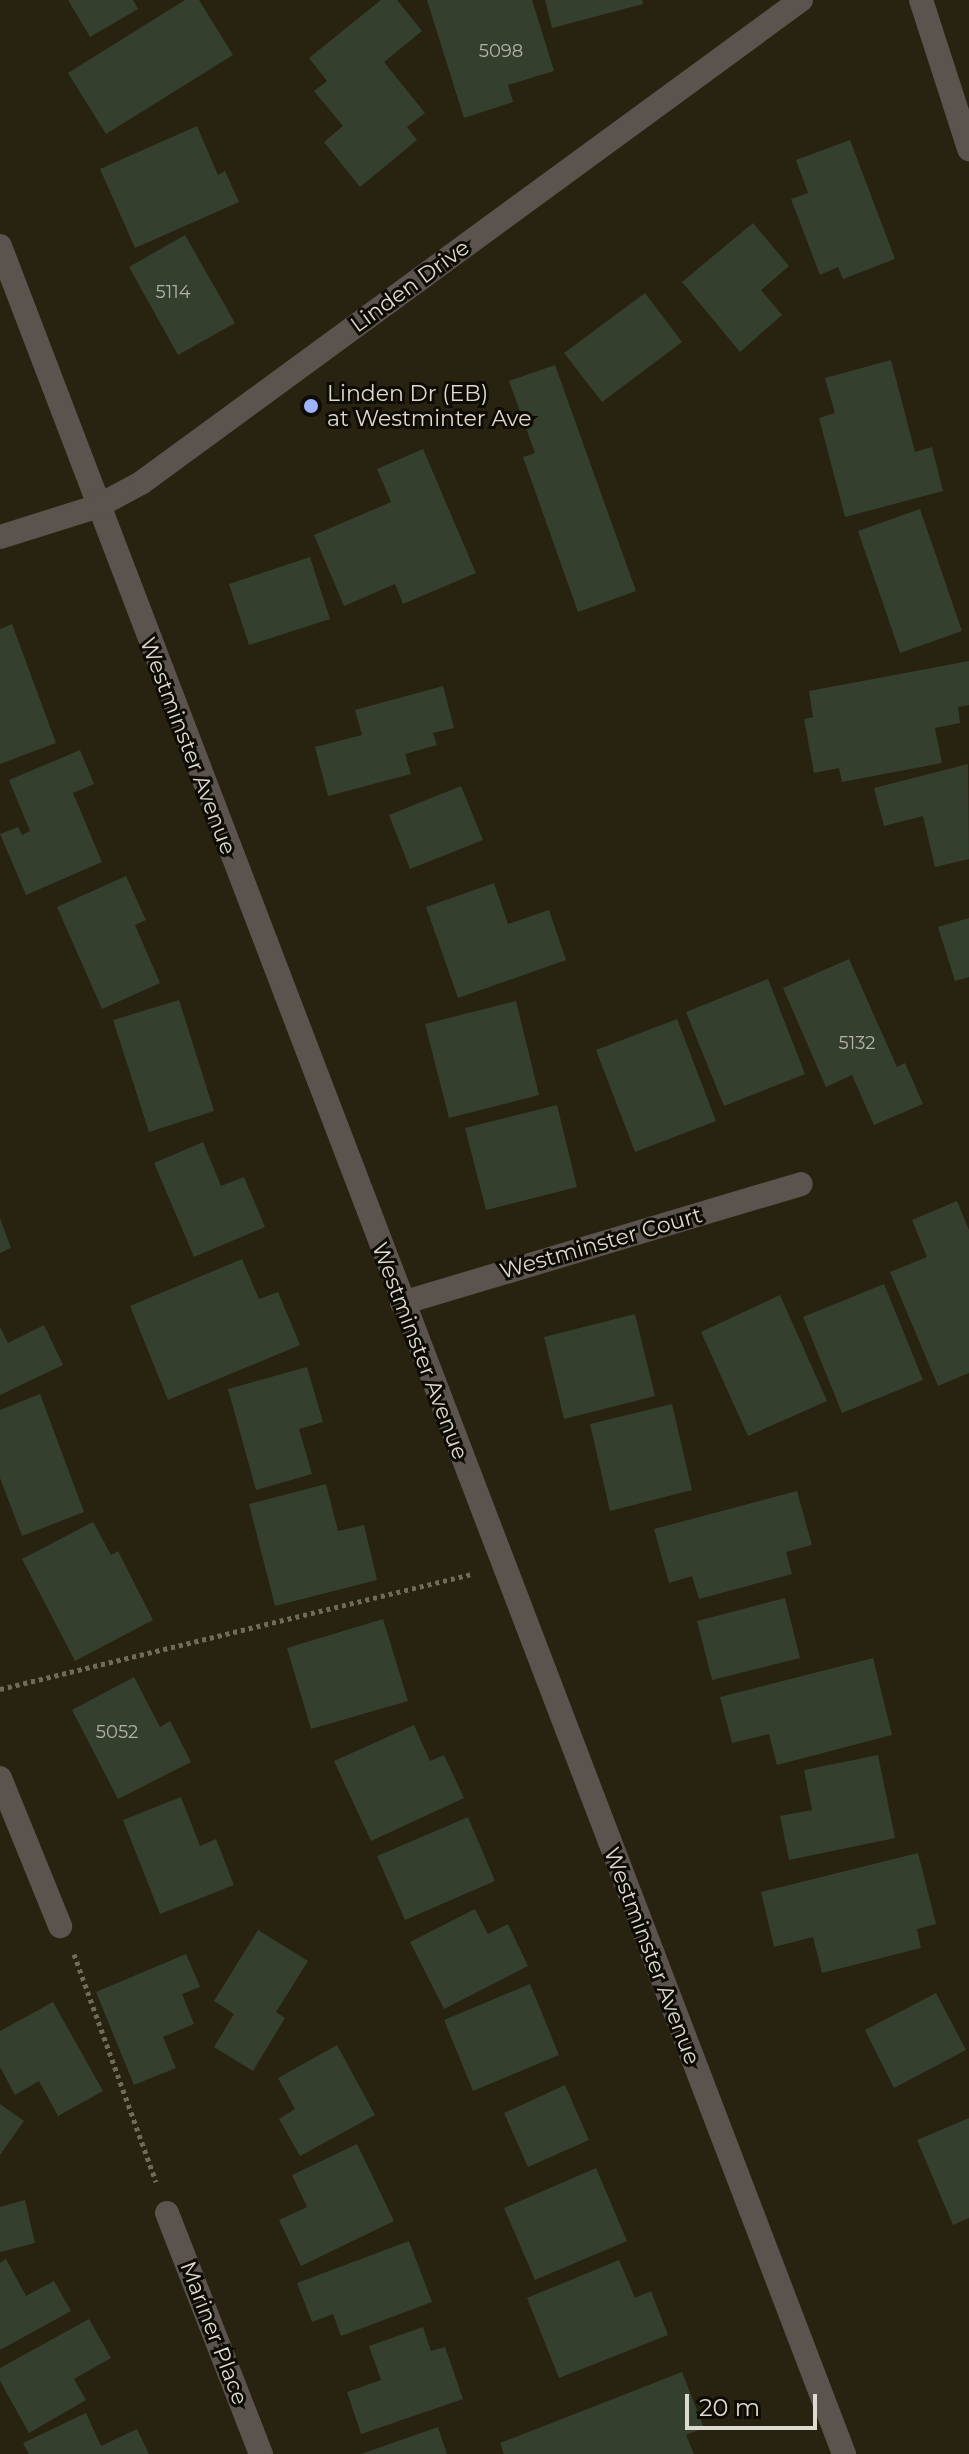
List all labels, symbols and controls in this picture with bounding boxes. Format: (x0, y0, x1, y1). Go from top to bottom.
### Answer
house number: 5098 (479, 40, 523, 62)
street label: Linden Drive (346, 234, 474, 338)
house number: 5114 (155, 281, 191, 303)
place label: Linden Dr (EB) at Westminter Ave (327, 380, 531, 432)
marker: Linden Dr (EB) at Westminter Ave (302, 397, 320, 415)
street label: Westminster Avenue (134, 634, 242, 858)
house number: 5132 (839, 1032, 875, 1054)
street label: Westminster Court (497, 1201, 705, 1285)
street label: Westminster Avenue (366, 1239, 474, 1463)
house number: 5052 (96, 1721, 138, 1743)
street label: Westminster Avenue (598, 1844, 706, 2068)
street label: Mariner Place (175, 2258, 253, 2408)
scale bar (689, 2378, 821, 2428)
text: 20 m (699, 2393, 760, 2422)

